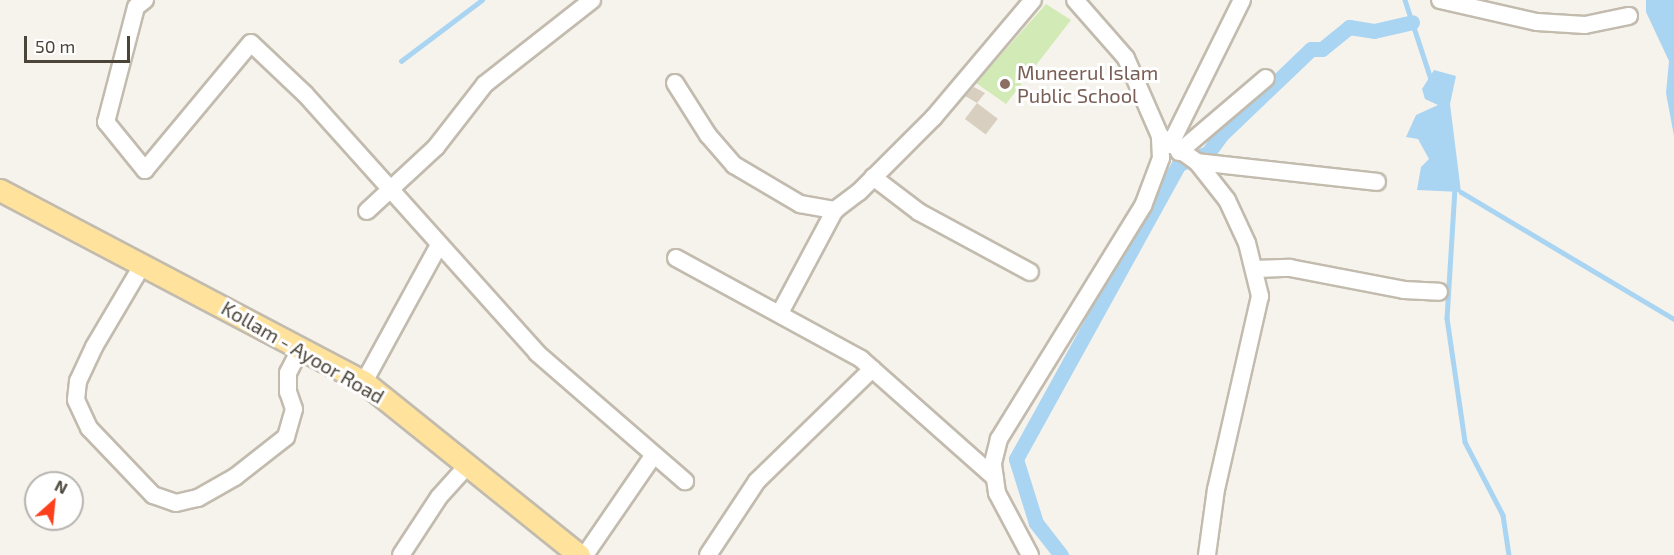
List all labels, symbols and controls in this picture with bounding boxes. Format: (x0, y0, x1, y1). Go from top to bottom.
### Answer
scale bar (27, 24, 134, 62)
text: 50 m (35, 35, 75, 57)
place label: Muneerul Islam Public School (1017, 60, 1159, 107)
marker: Muneerul Islam Public School (998, 77, 1012, 91)
street label: Kollam - Ayoor Road (217, 295, 389, 409)
north arrow (24, 471, 84, 531)
text: N (52, 475, 71, 497)

